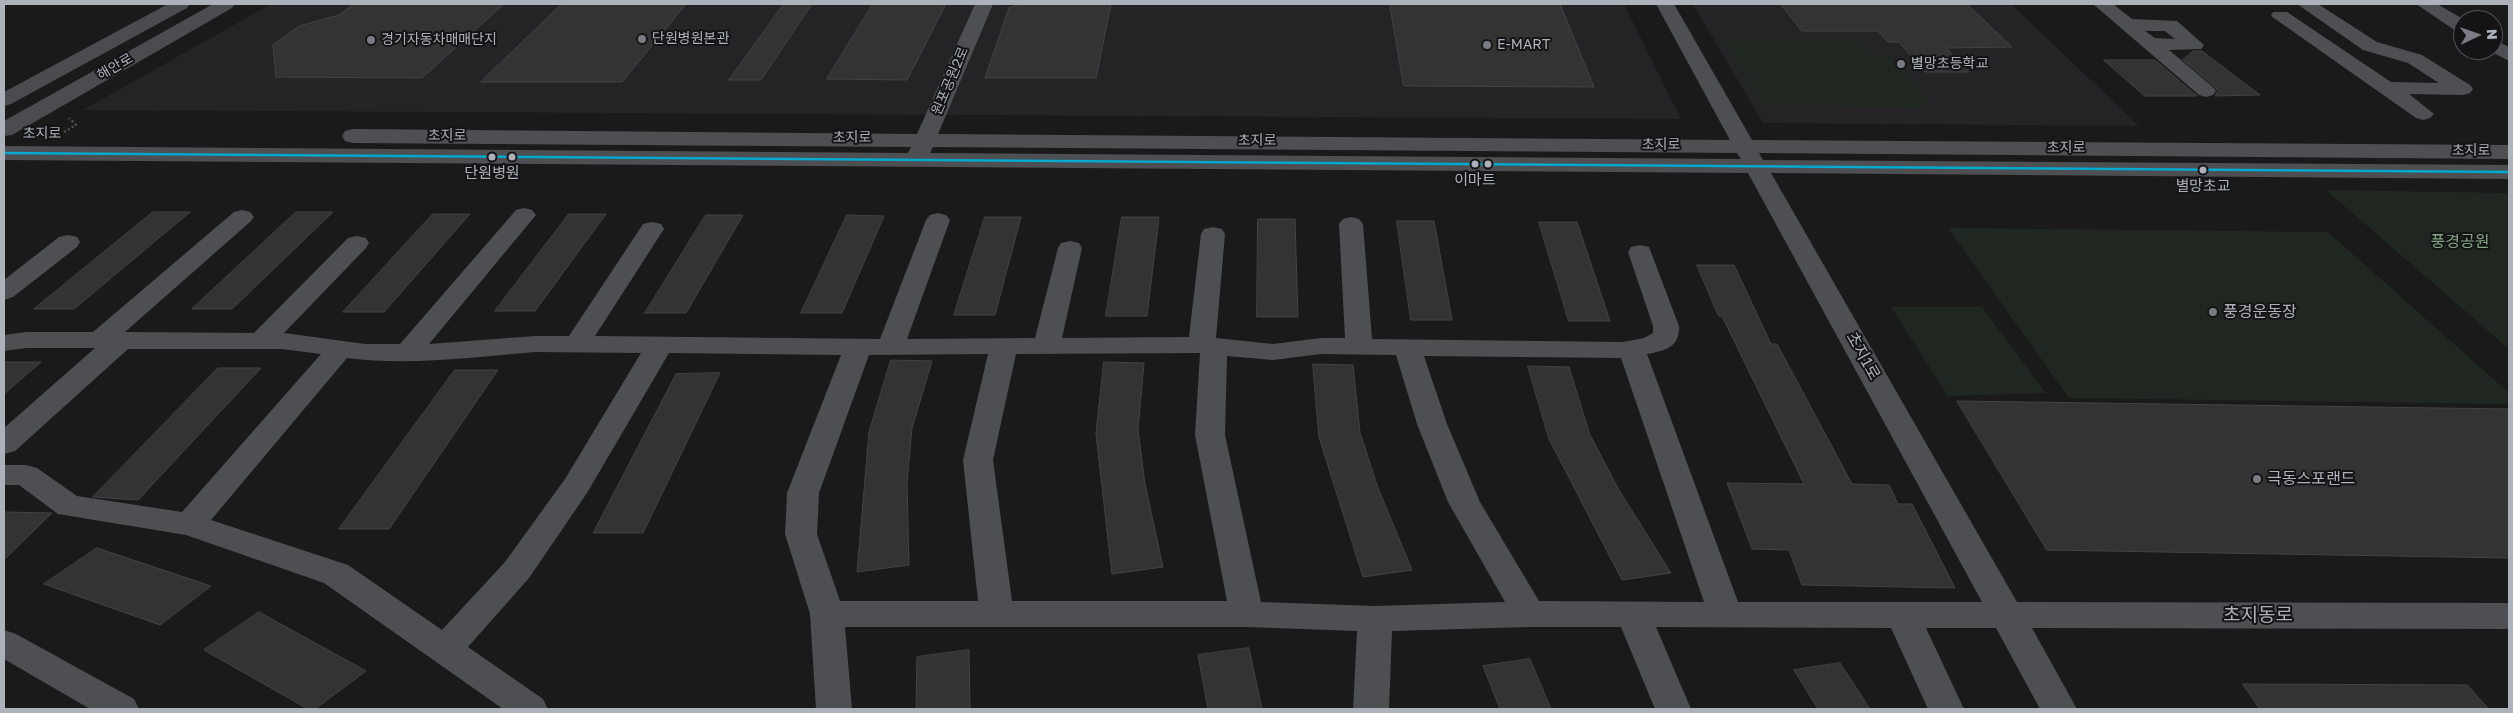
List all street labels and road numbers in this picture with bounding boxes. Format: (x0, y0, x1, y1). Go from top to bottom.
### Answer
street label: 원포공원2로 (928, 44, 972, 118)
street label: 해안로 (94, 50, 136, 84)
street label: 초지로 (23, 126, 61, 142)
street label: 초지로 (428, 128, 466, 144)
street label: 초지로 (833, 130, 871, 146)
street label: 초지로 (1238, 133, 1276, 149)
street label: 초지로 (1642, 137, 1680, 153)
street label: 초지로 (2047, 140, 2085, 156)
street label: 초지로 (2452, 143, 2490, 159)
street label: 초지1로 (1842, 329, 1884, 383)
street label: 초지동로 (2223, 604, 2293, 626)

